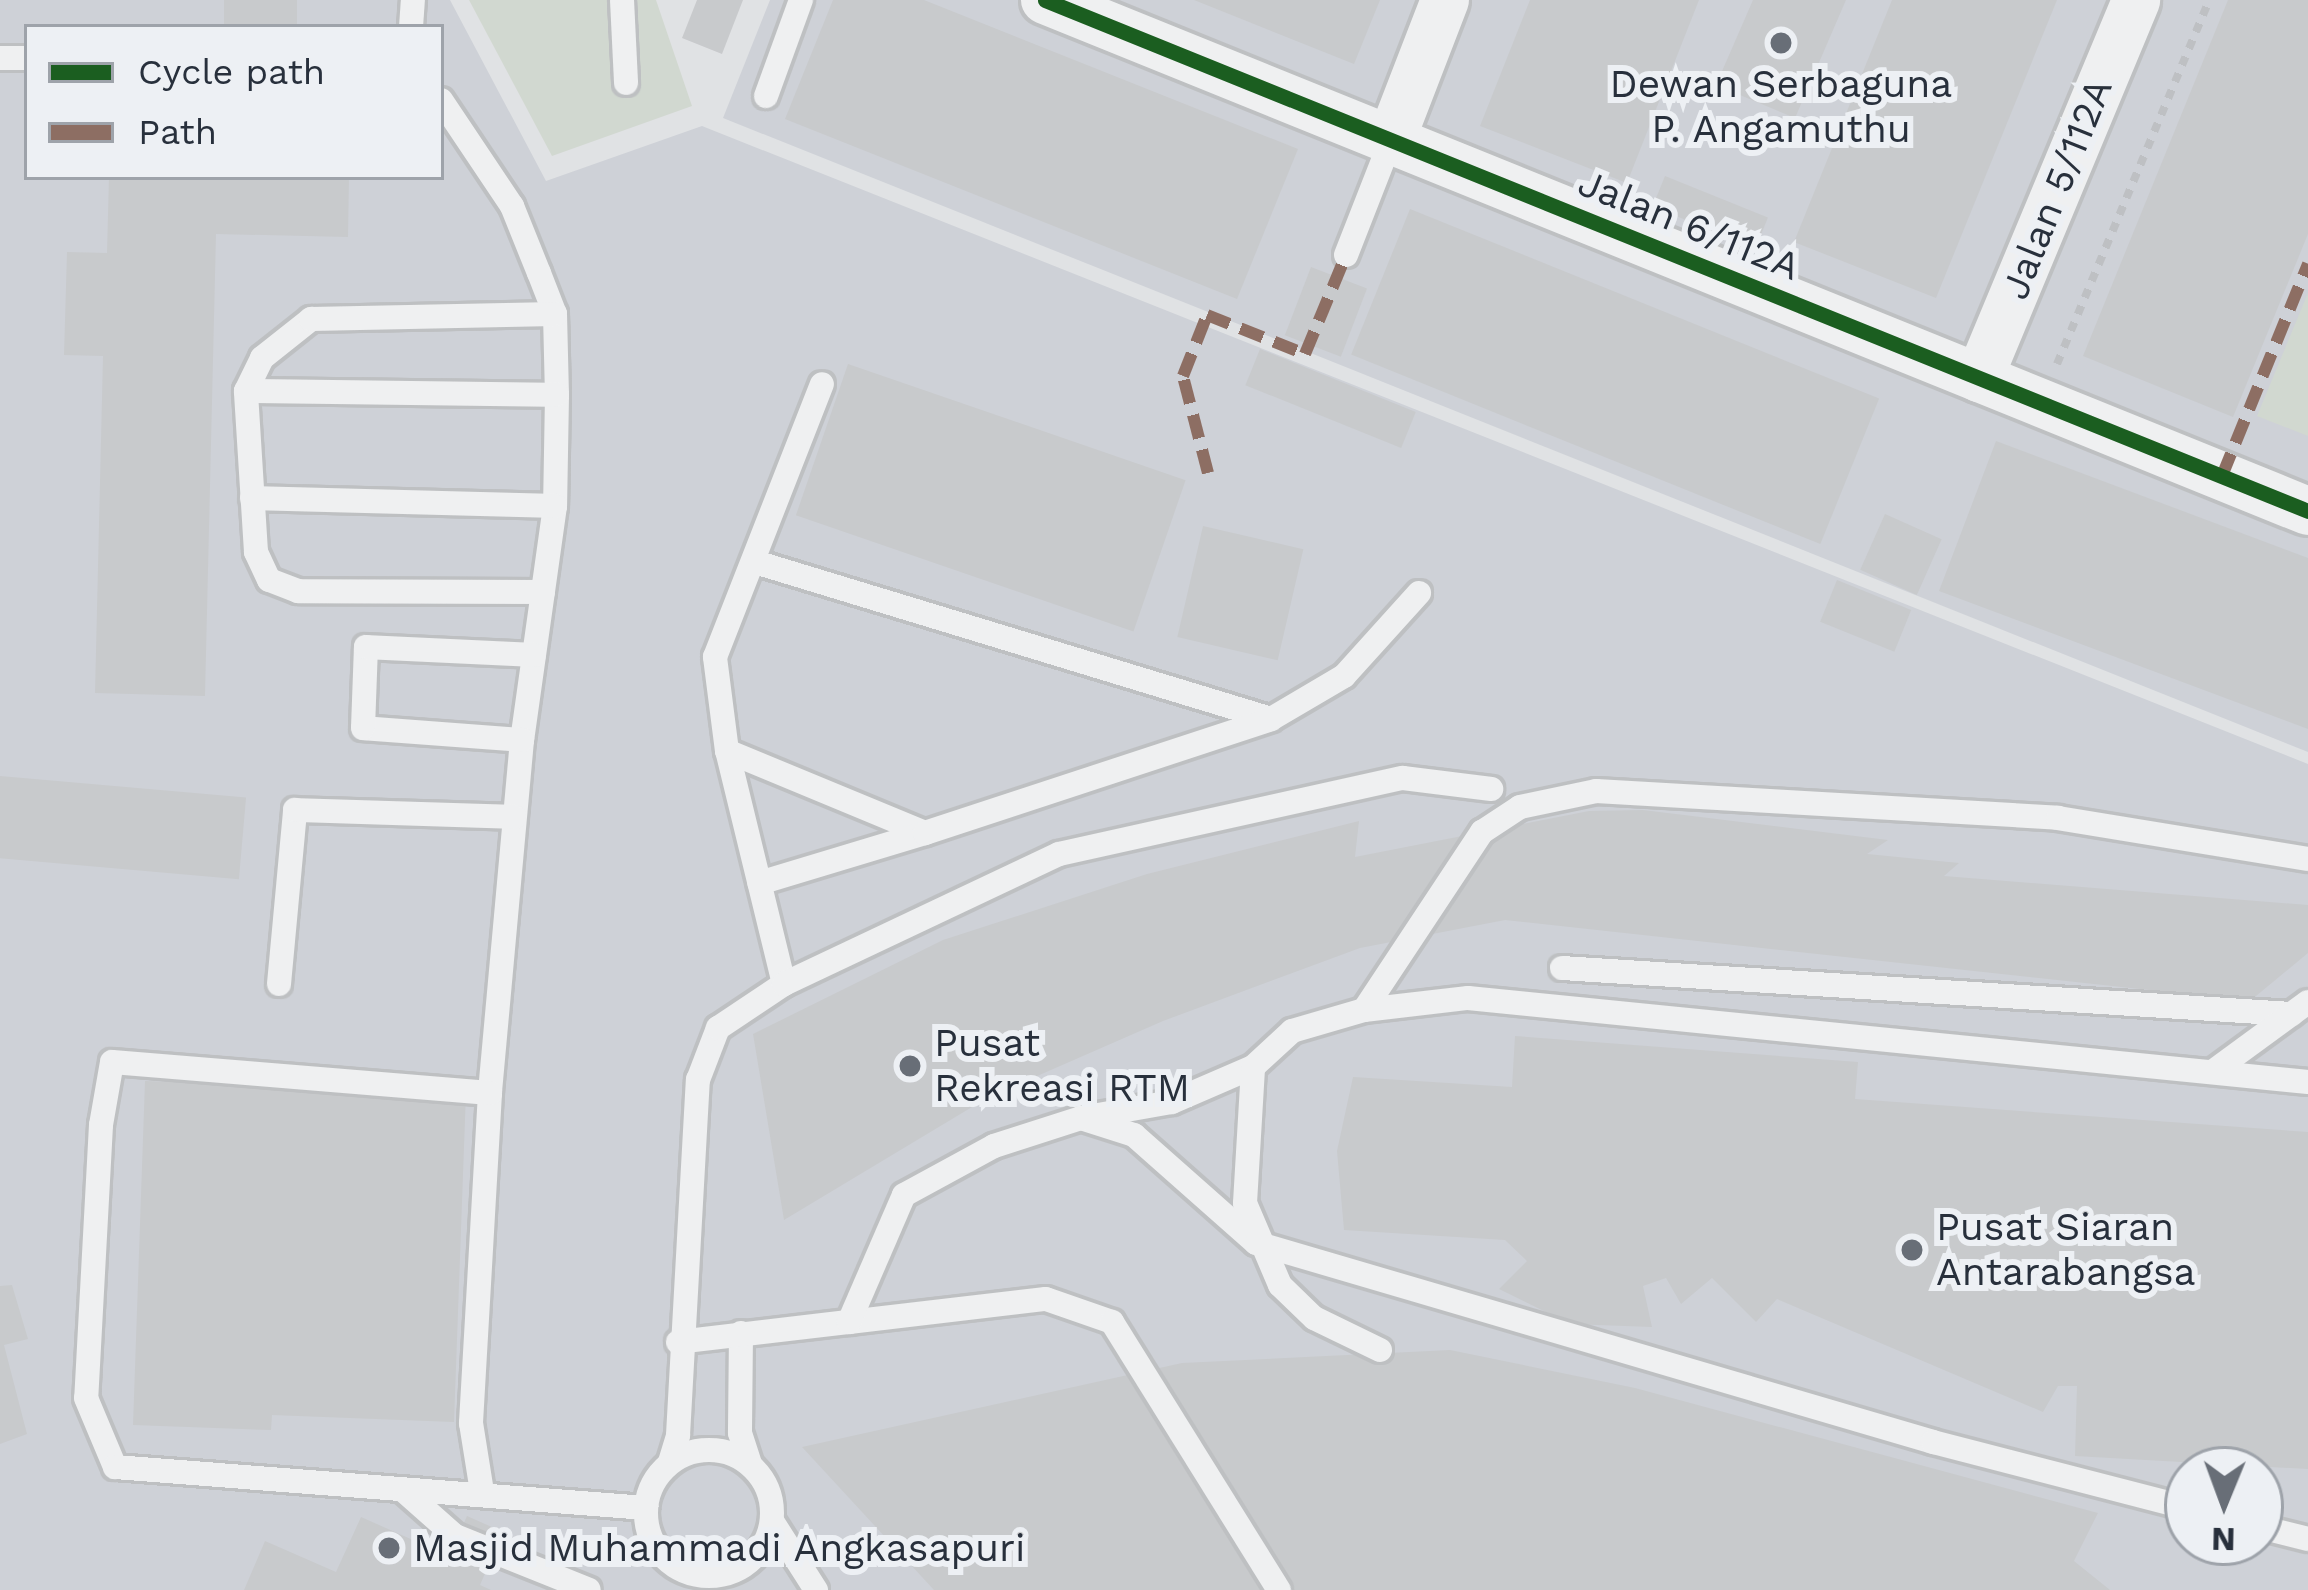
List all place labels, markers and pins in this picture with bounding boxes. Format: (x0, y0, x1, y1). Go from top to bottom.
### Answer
marker: Dewan Serbaguna P. Angamuthu (1768, 30, 1794, 56)
place label: Dewan Serbaguna P. Angamuthu (1610, 62, 1952, 153)
place label: Pusat Rekreasi RTM (934, 1021, 1190, 1112)
marker: Pusat Rekreasi RTM (897, 1053, 923, 1079)
place label: Pusat Siaran Antarabangsa (1936, 1205, 2196, 1296)
marker: Pusat Siaran Antarabangsa (1899, 1237, 1925, 1263)
place label: Masjid Muhammadi Angkasapuri (413, 1525, 1027, 1571)
marker: Masjid Muhammadi Angkasapuri (376, 1535, 402, 1561)

